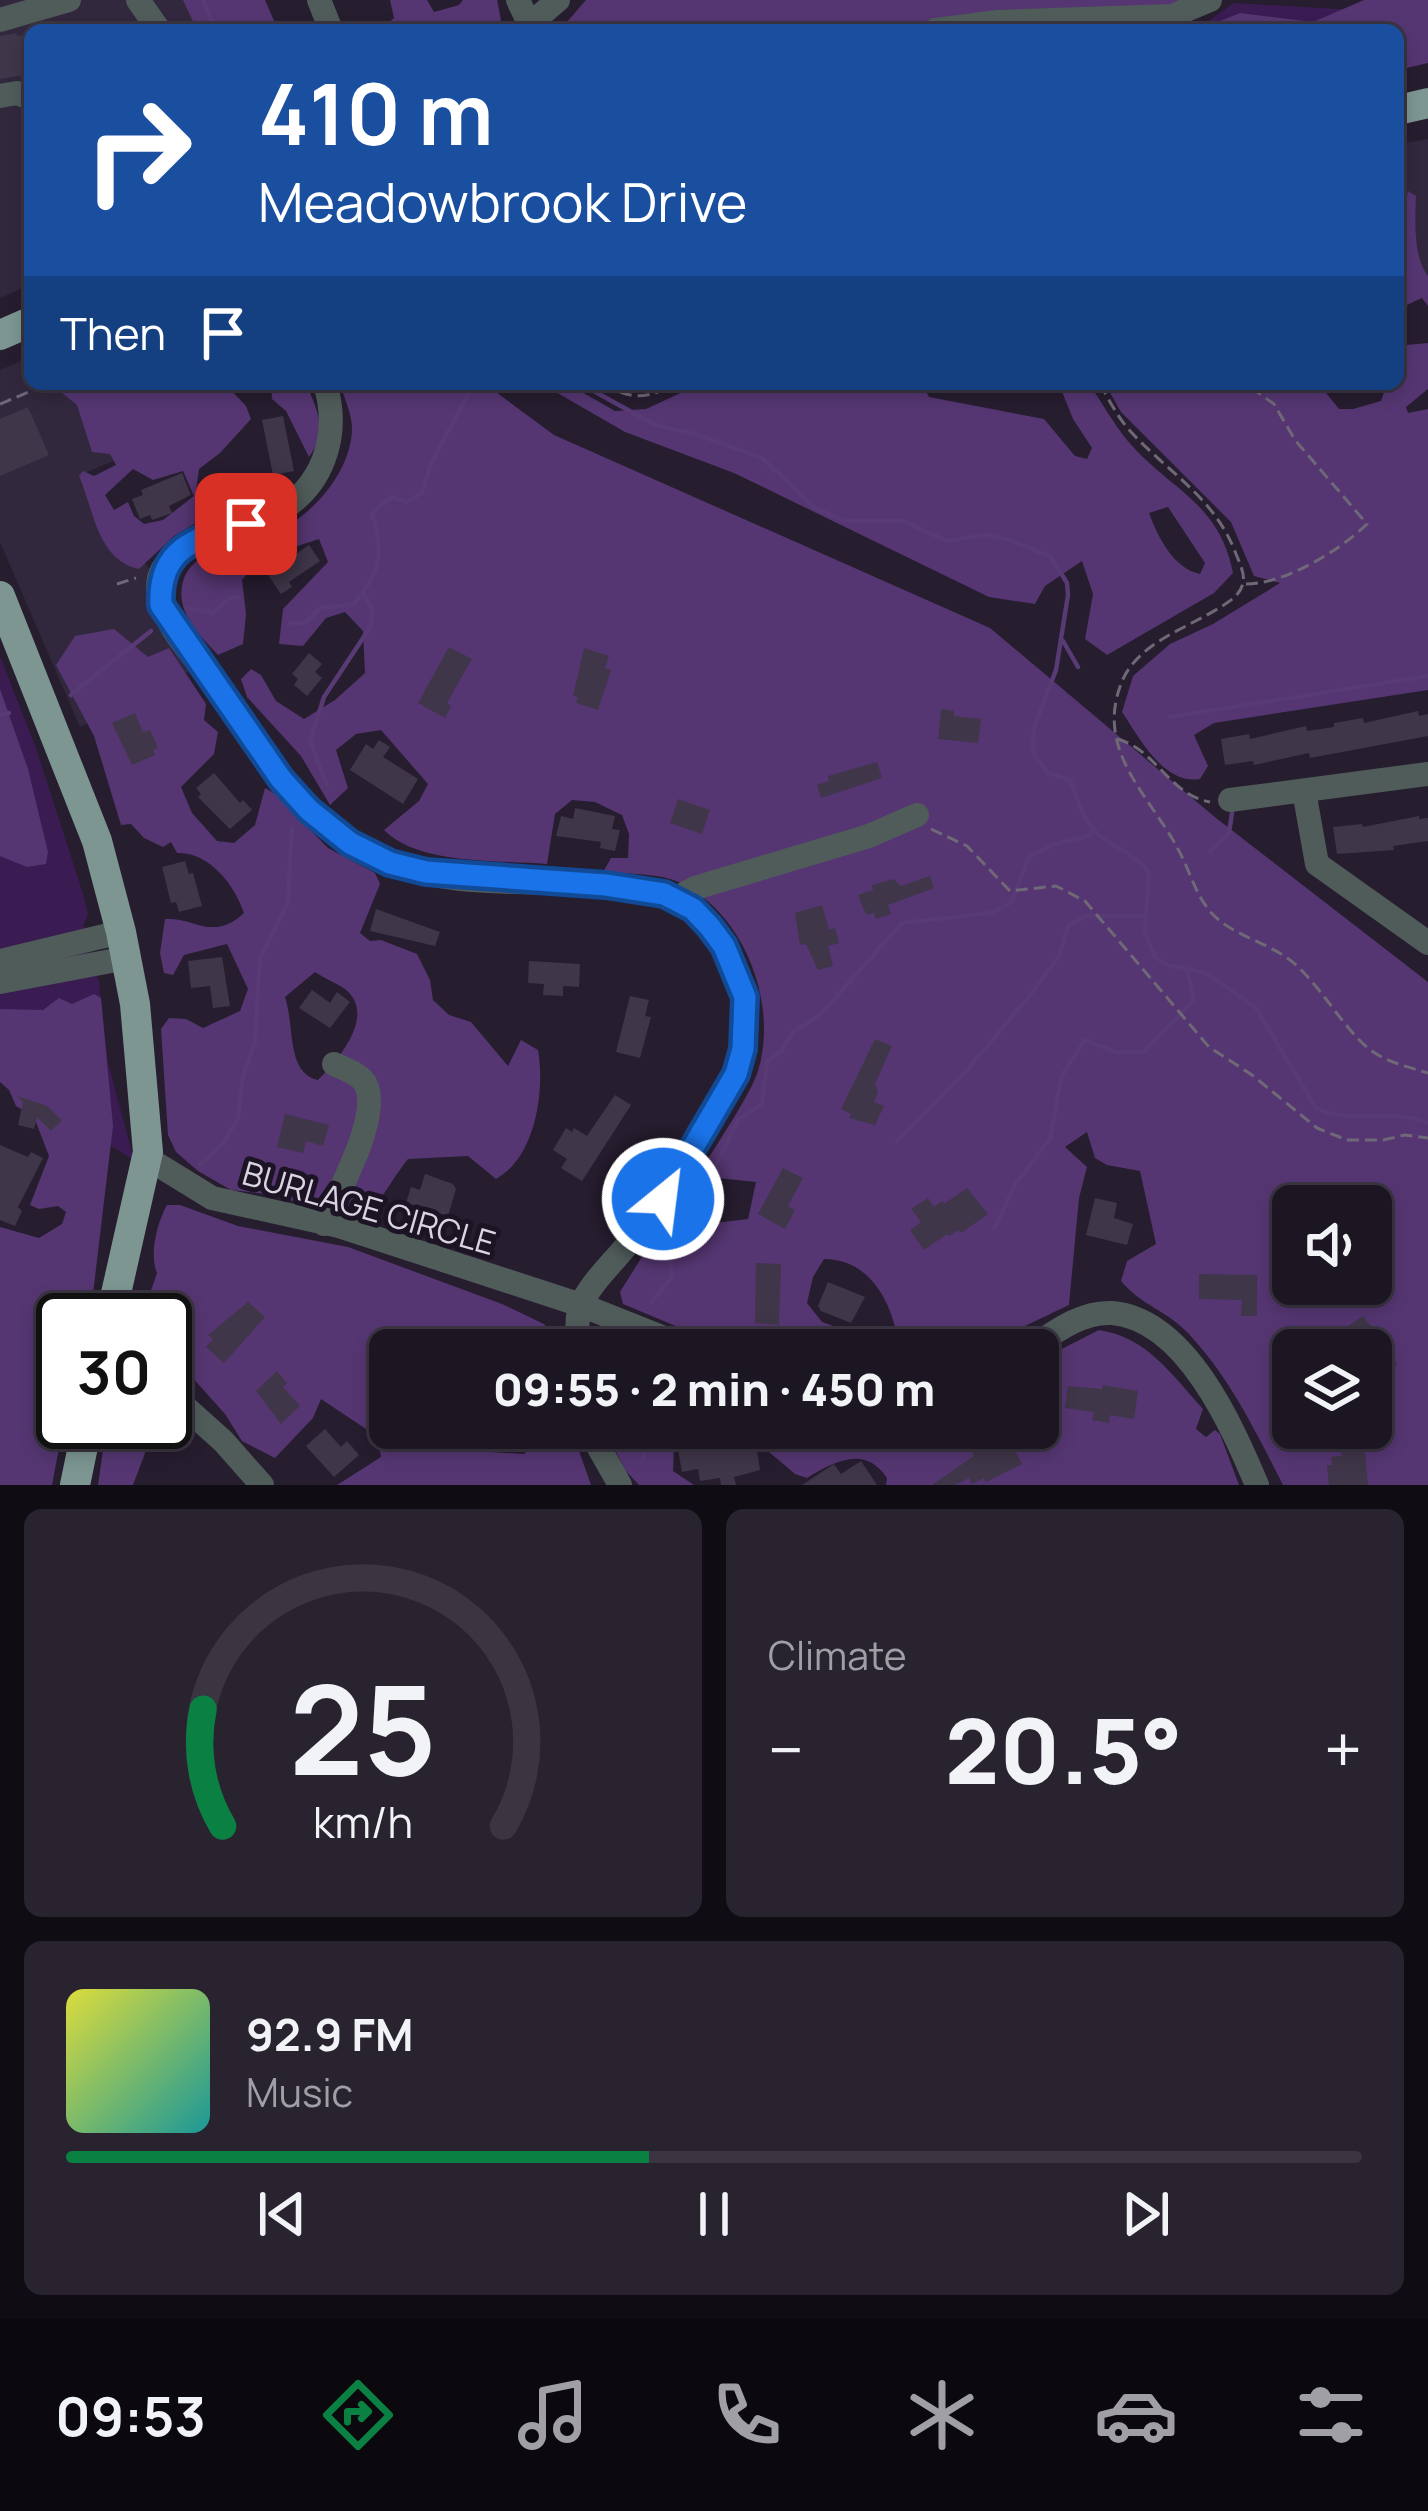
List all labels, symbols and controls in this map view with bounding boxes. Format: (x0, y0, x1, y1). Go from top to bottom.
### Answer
text: 410 m (258, 55, 494, 170)
icon: right (60, 72, 216, 228)
text: Meadowbrook Drive (258, 164, 747, 238)
icon: arrive (190, 300, 256, 366)
text: Then (60, 302, 166, 364)
pin (195, 473, 297, 575)
icon: arrive (213, 491, 279, 557)
position arrow (600, 1136, 726, 1262)
street label: BURLAGE CIRCLE (237, 1150, 501, 1265)
map controls (1272, 1185, 1392, 1449)
button: sound (1272, 1185, 1392, 1305)
speed limit sign: 30 (36, 1293, 192, 1449)
button: layers (1272, 1329, 1392, 1449)
text: 09:55 · 2 min · 450 m (493, 1358, 935, 1420)
text: Climate (768, 1628, 907, 1682)
text: 25 (289, 1642, 437, 1812)
text: 20.5° (945, 1688, 1182, 1811)
text: − (768, 1704, 804, 1794)
text: + (1324, 1704, 1362, 1794)
text: km/h (313, 1792, 413, 1851)
text: 92.9 FM (246, 2003, 413, 2065)
text: Music (246, 2065, 353, 2119)
icon: previous (249, 2181, 315, 2247)
icon: pause (681, 2181, 747, 2247)
icon: next (1113, 2181, 1179, 2247)
icon: directions (316, 2373, 400, 2457)
icon: music (511, 2373, 595, 2457)
icon: phone (705, 2373, 789, 2457)
icon: climate (900, 2373, 984, 2457)
icon: car (1094, 2373, 1178, 2457)
icon: filters (1289, 2373, 1373, 2457)
text: 09:53 (55, 2378, 206, 2452)

